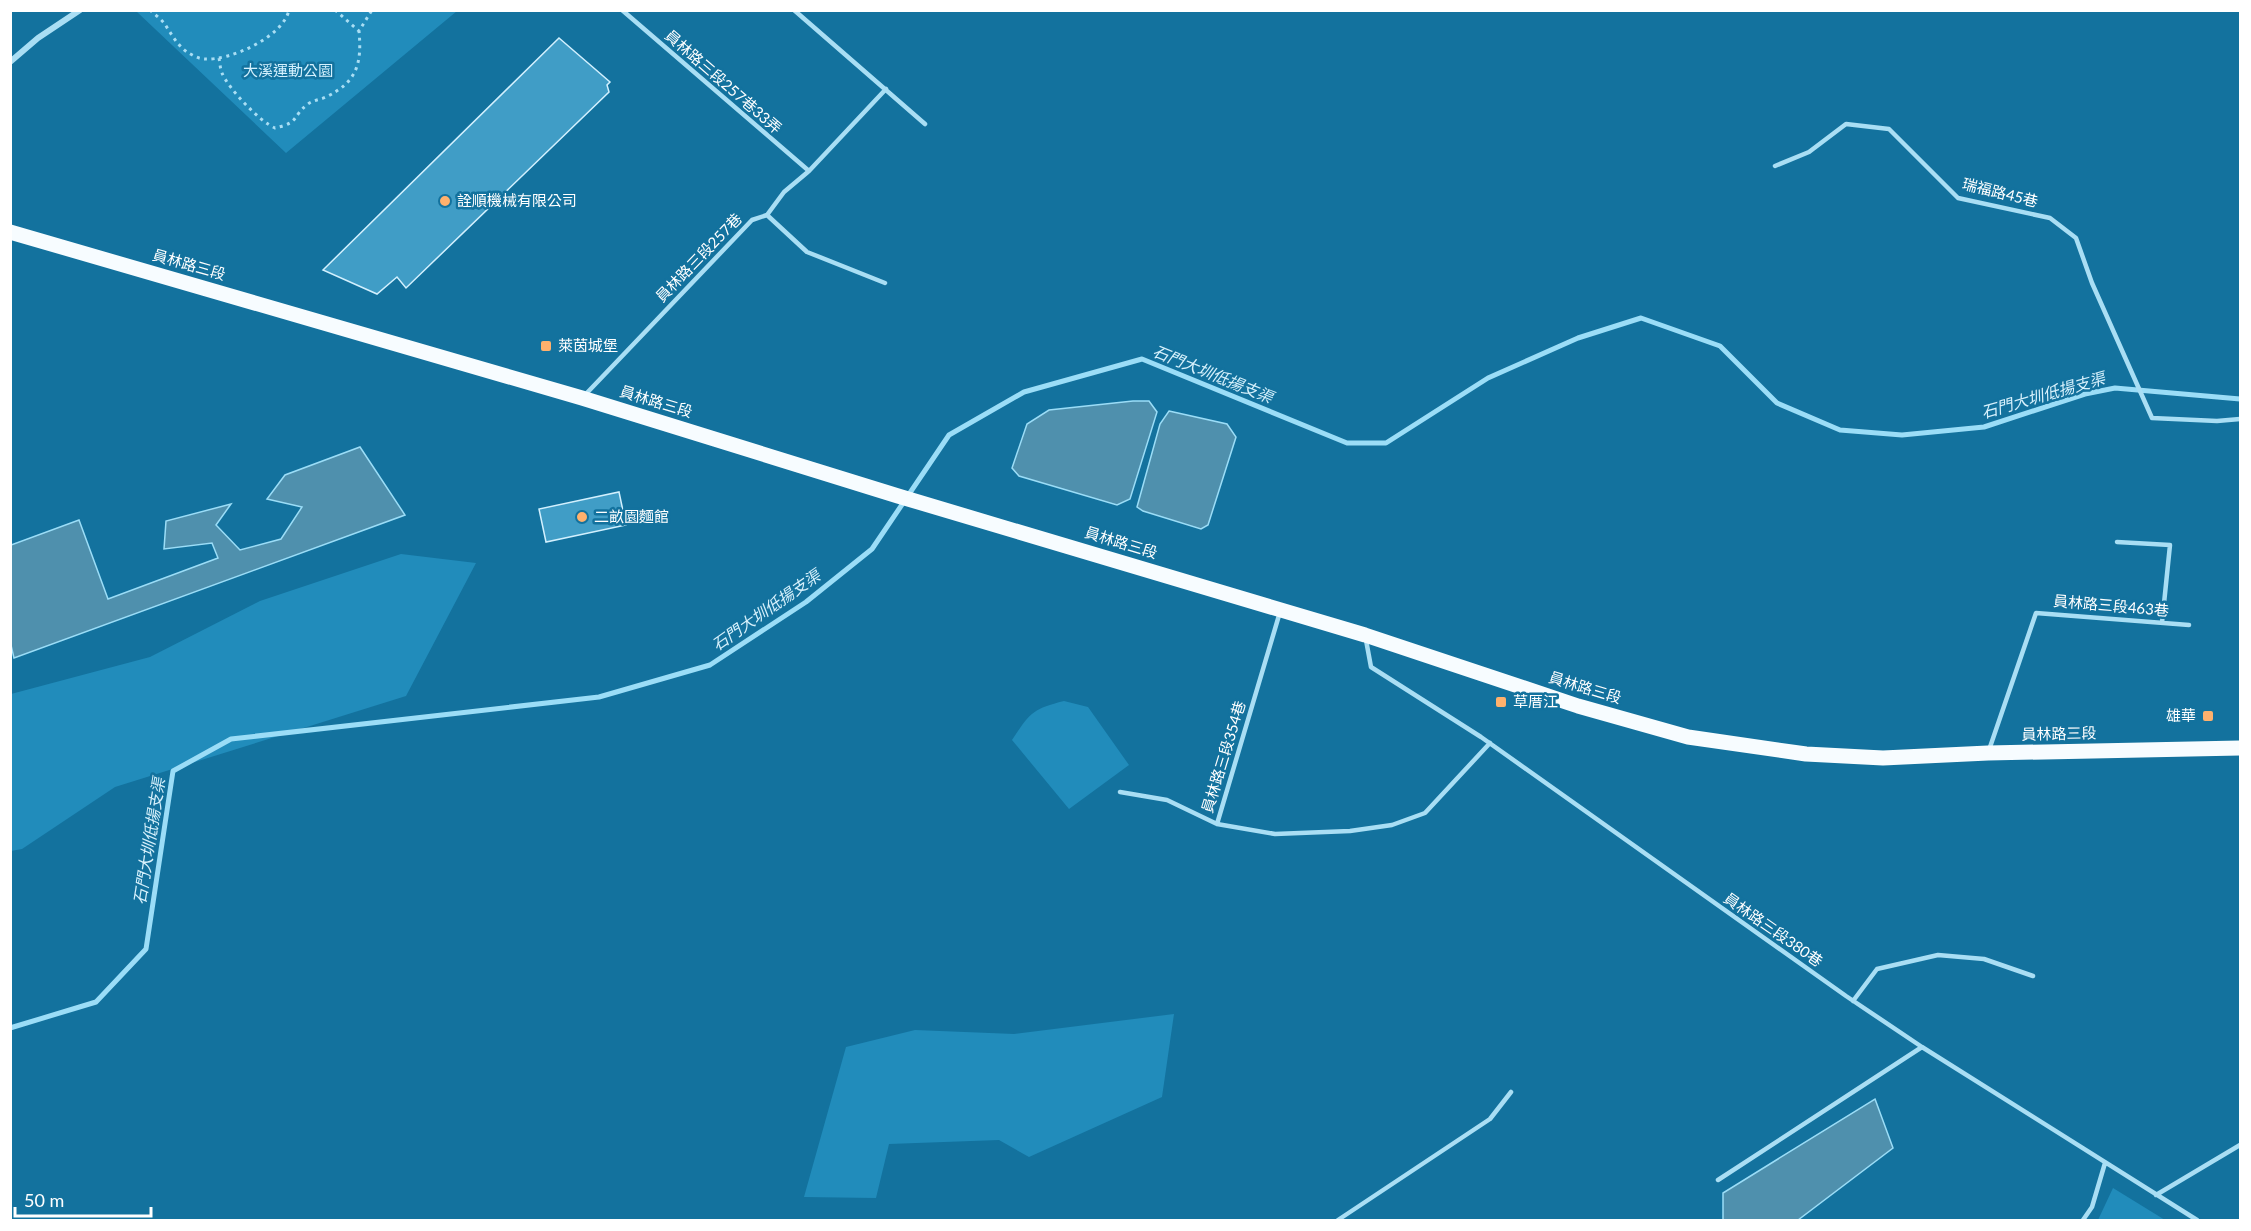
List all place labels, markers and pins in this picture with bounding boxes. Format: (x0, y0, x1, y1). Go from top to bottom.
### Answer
place label: 詮順機械有限公司 (457, 191, 577, 209)
marker: 詮順機械有限公司 (438, 194, 452, 208)
place label: 萊茵城堡 (558, 336, 618, 354)
marker: 萊茵城堡 (539, 339, 553, 353)
place label: 二畝園麵館 (594, 507, 669, 525)
marker: 二畝園麵館 (575, 510, 589, 524)
place label: 草厝江 (1513, 692, 1558, 710)
marker: 草厝江 (1494, 695, 1508, 709)
place label: 雄華 (2166, 706, 2196, 724)
marker: 雄華 (2201, 709, 2215, 723)

